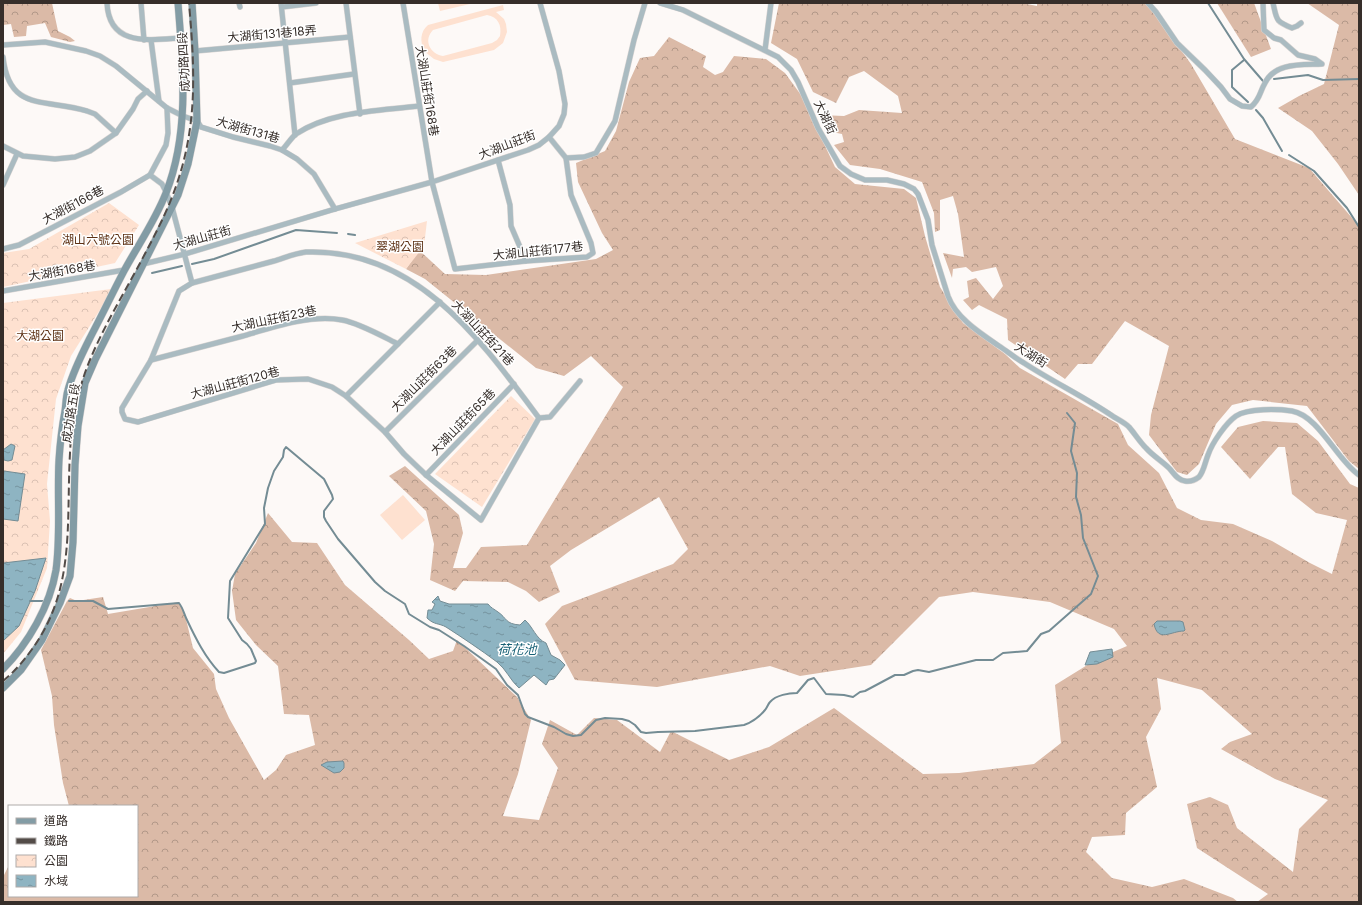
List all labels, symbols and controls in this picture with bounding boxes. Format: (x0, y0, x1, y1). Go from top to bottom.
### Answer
street label: 大湖街131巷18弄 (227, 22, 317, 45)
street label: 成功路四段 (174, 32, 193, 92)
street label: 大湖山莊街168巷 (413, 44, 442, 137)
street label: 大湖街 (811, 97, 840, 136)
street label: 大湖街131巷 (215, 113, 282, 146)
street label: 大湖山莊街 (476, 127, 538, 162)
street label: 大湖街166巷 (39, 182, 106, 227)
street label: 大湖山莊街 (171, 222, 233, 253)
park label: 湖山六號公園 (62, 232, 134, 247)
street label: 大湖山莊街177巷 (492, 238, 584, 263)
park label: 翠湖公園 (376, 239, 424, 254)
street label: 大湖街168巷 (27, 257, 97, 284)
street label: 大湖山莊街21巷 (449, 297, 518, 369)
street label: 大湖山莊街23巷 (230, 302, 318, 335)
park label: 大湖公園 (16, 328, 64, 343)
street label: 大湖街 (1012, 339, 1051, 370)
street label: 大湖山莊街63巷 (388, 343, 460, 415)
street label: 大湖山莊街120巷 (189, 363, 281, 402)
street label: 成功路五段 (58, 382, 83, 444)
street label: 大湖山莊街65巷 (427, 385, 498, 458)
water label: 荷花池 (497, 641, 538, 657)
legend (8, 805, 138, 897)
text: 道路 (44, 813, 68, 828)
text: 鐵路 (44, 833, 68, 848)
text: 公園 (44, 853, 68, 868)
text: 水域 (44, 873, 68, 888)

